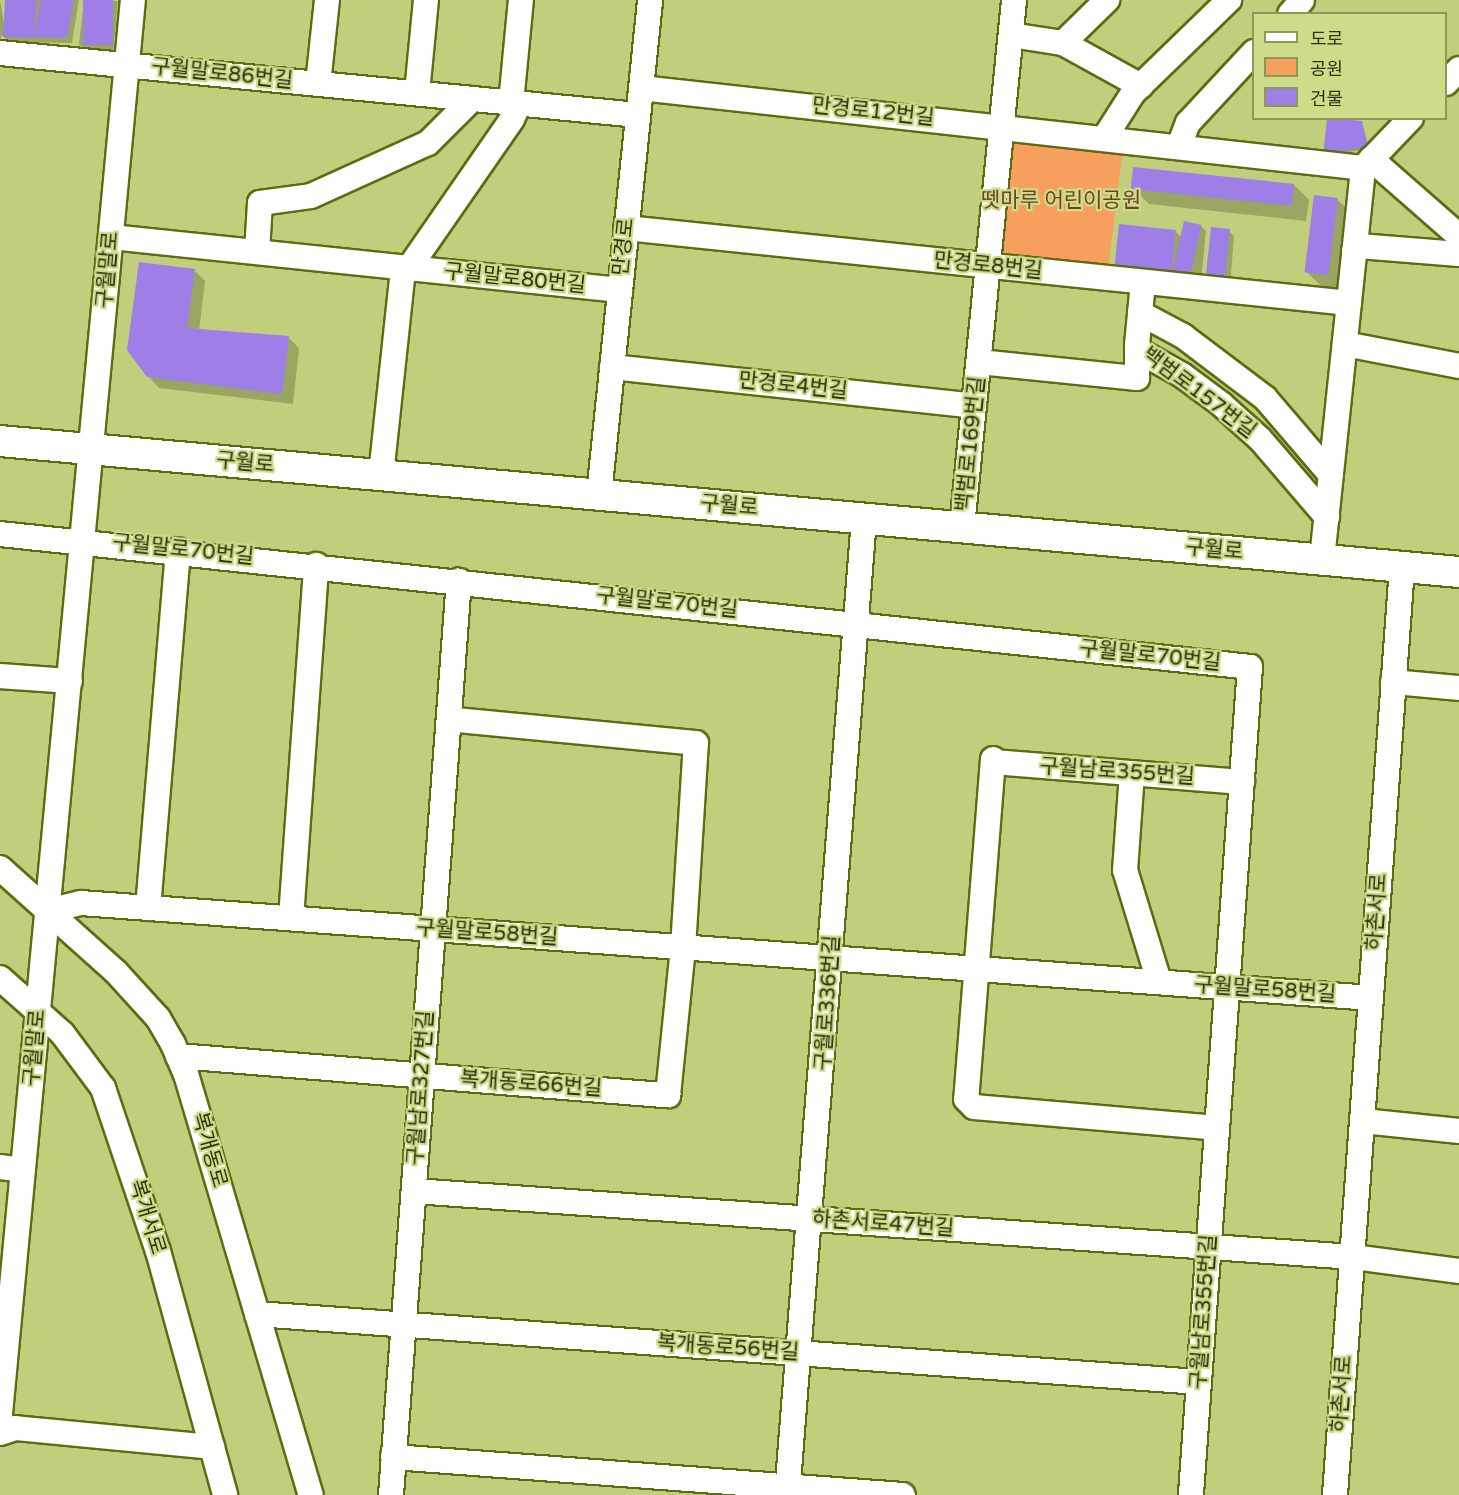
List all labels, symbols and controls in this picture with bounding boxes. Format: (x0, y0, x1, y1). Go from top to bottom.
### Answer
legend (1252, 12, 1447, 120)
text: 도로 (1310, 28, 1343, 50)
street label: 구월말로86번길 (150, 54, 294, 94)
text: 공원 (1310, 58, 1343, 80)
text: 건물 (1310, 88, 1343, 110)
street label: 만경로12번길 (811, 93, 935, 131)
park label: 뗏마루 어린이공원 (981, 188, 1141, 214)
street label: 만경로 (608, 217, 640, 277)
street label: 구월말로 (92, 230, 124, 310)
street label: 만경로8번길 (932, 248, 1044, 284)
street label: 구월말로80번길 (443, 259, 587, 299)
street label: 백범로157번길 (1137, 342, 1261, 444)
street label: 만경로4번길 (737, 368, 849, 404)
street label: 백범로169번길 (951, 375, 991, 513)
street label: 구월로 (215, 448, 275, 478)
street label: 구월로 (699, 491, 759, 521)
street label: 구월말로70번길 (111, 530, 255, 570)
street label: 구월로 (1184, 535, 1244, 565)
street label: 구월말로70번길 (595, 583, 739, 623)
street label: 구월말로70번길 (1078, 636, 1222, 676)
street label: 구월남로355번길 (1039, 754, 1195, 790)
street label: 하촌서로 (1362, 873, 1392, 951)
street label: 구월말로58번길 (415, 915, 559, 951)
street label: 구월로336번길 (811, 934, 845, 1072)
street label: 구월말로58번길 (1193, 972, 1337, 1008)
street label: 구월말로 (19, 1008, 51, 1088)
street label: 구월남로327번길 (403, 1010, 439, 1166)
street label: 복개동로66번길 (459, 1066, 603, 1102)
street label: 복개동로 (186, 1109, 232, 1191)
street label: 복개서로 (124, 1176, 170, 1258)
street label: 하촌서로47번길 (811, 1206, 955, 1242)
street label: 구월남로355번길 (1186, 1234, 1222, 1390)
street label: 복개동로56번길 (656, 1330, 800, 1366)
street label: 하촌서로 (1327, 1355, 1357, 1433)

